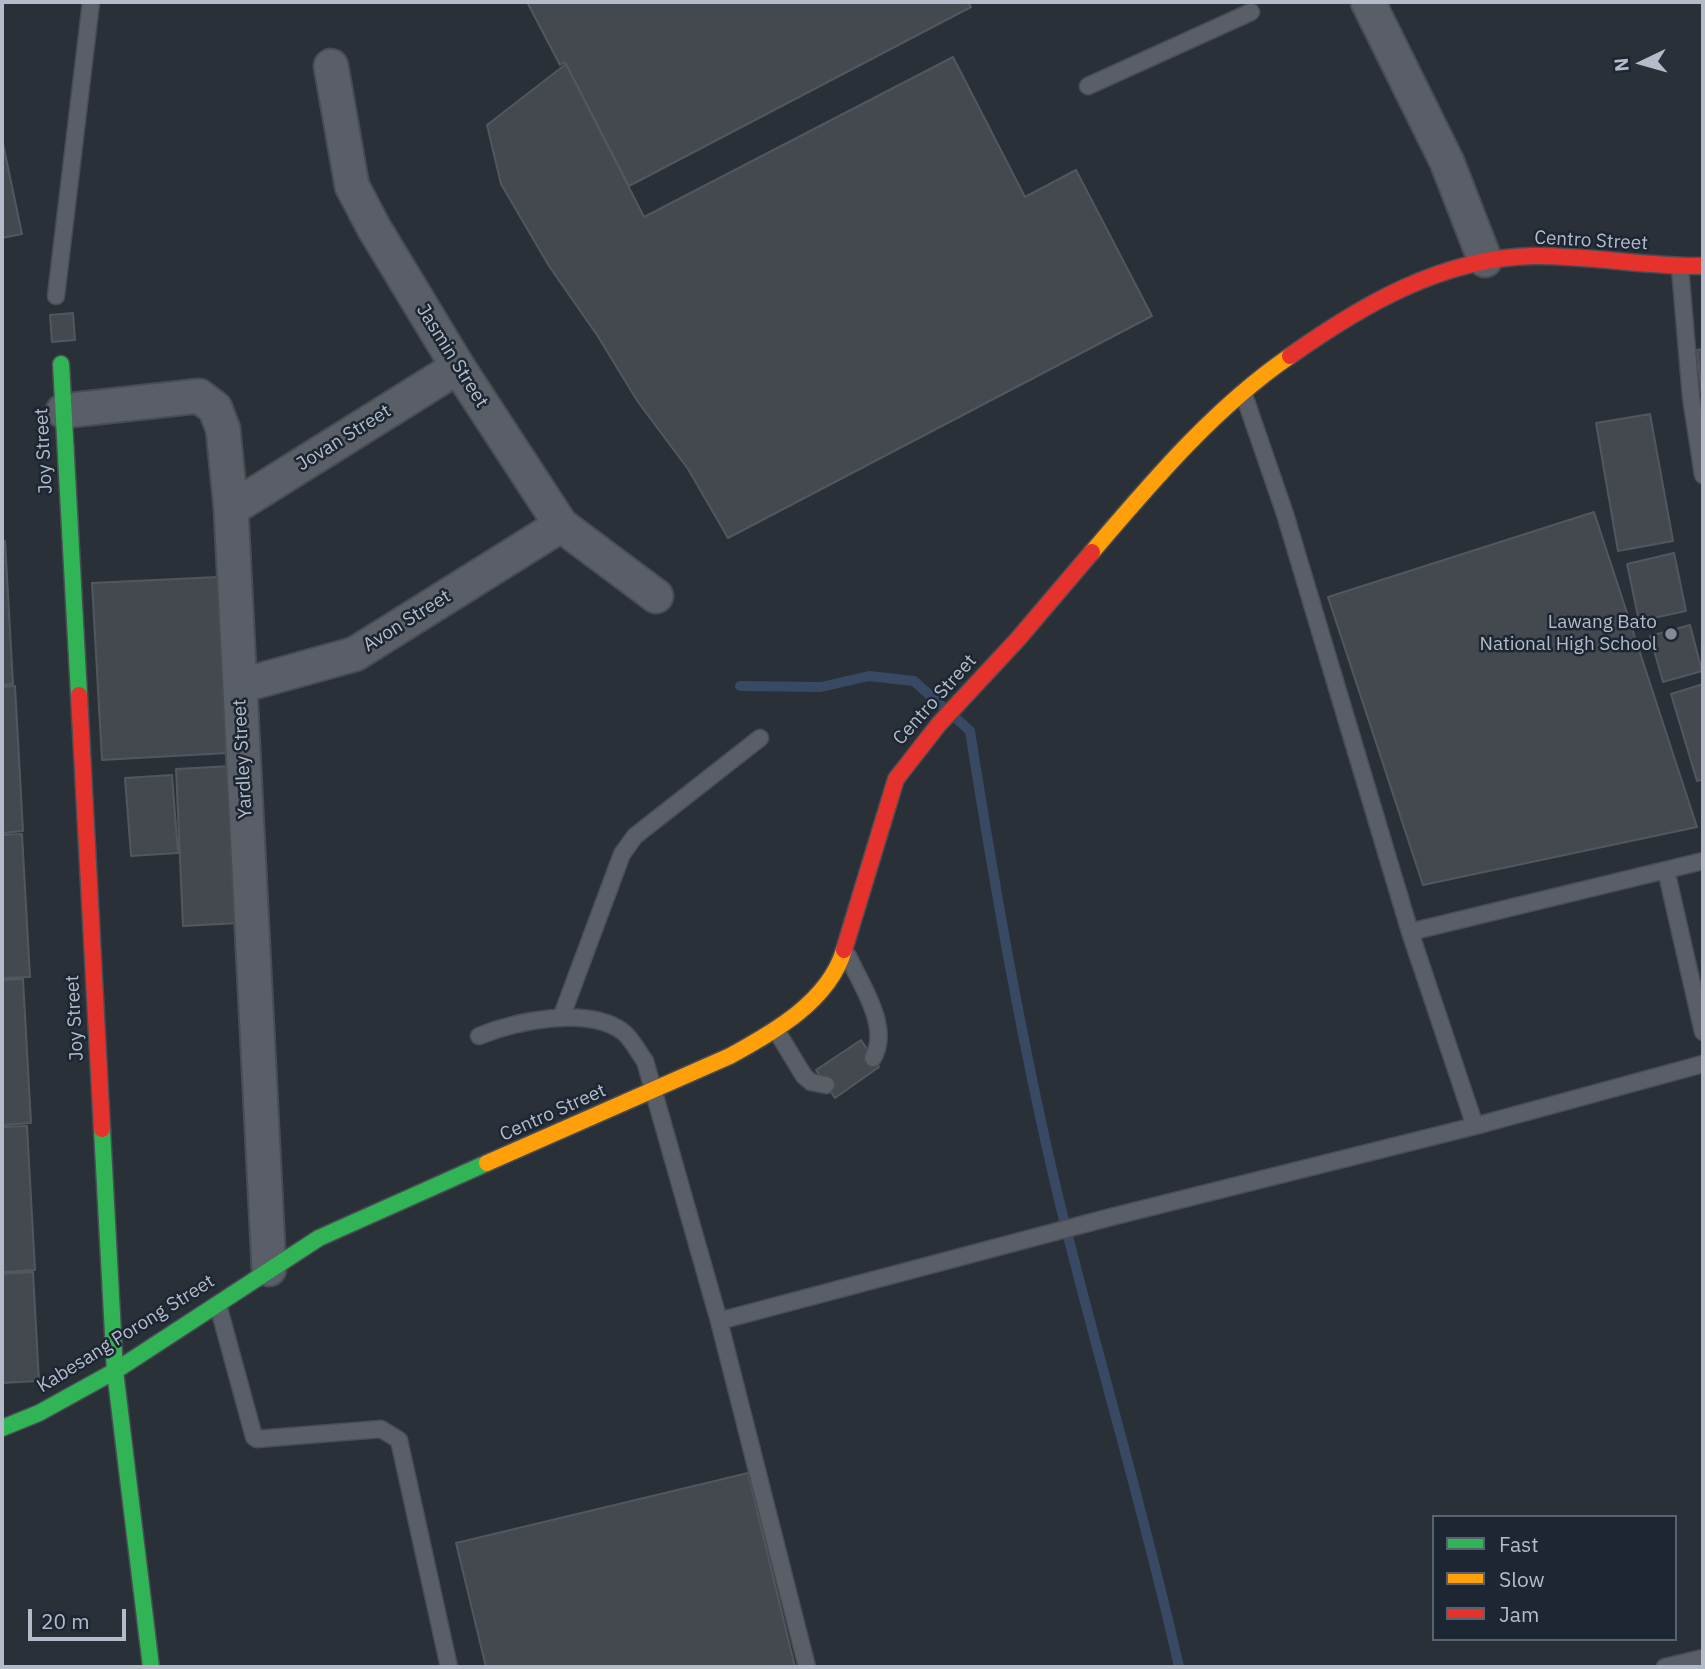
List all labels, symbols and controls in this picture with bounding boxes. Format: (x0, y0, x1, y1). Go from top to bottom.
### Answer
north arrow (1607, 28, 1677, 98)
text: N (1609, 57, 1634, 73)
street label: Centro Street (1534, 227, 1648, 255)
street label: Jasmin Street (411, 300, 493, 412)
street label: Jovan Street (293, 400, 395, 476)
street label: Joy Street (30, 407, 58, 495)
street label: Avon Street (359, 585, 455, 657)
place label: Lawang Bato National High School (1479, 612, 1657, 656)
marker: Lawang Bato National High School (1663, 626, 1679, 642)
street label: Centro Street (888, 650, 982, 750)
street label: Yardley Street (228, 699, 258, 819)
street label: Joy Street (61, 974, 89, 1062)
street label: Centro Street (496, 1079, 610, 1147)
street label: Kabesang Porong Street (33, 1270, 219, 1398)
legend (1432, 1515, 1677, 1641)
text: Fast (1499, 1530, 1539, 1558)
text: Slow (1499, 1565, 1545, 1593)
scale bar (32, 1596, 130, 1640)
text: Jam (1499, 1600, 1539, 1628)
text: 20 m (41, 1607, 90, 1635)

